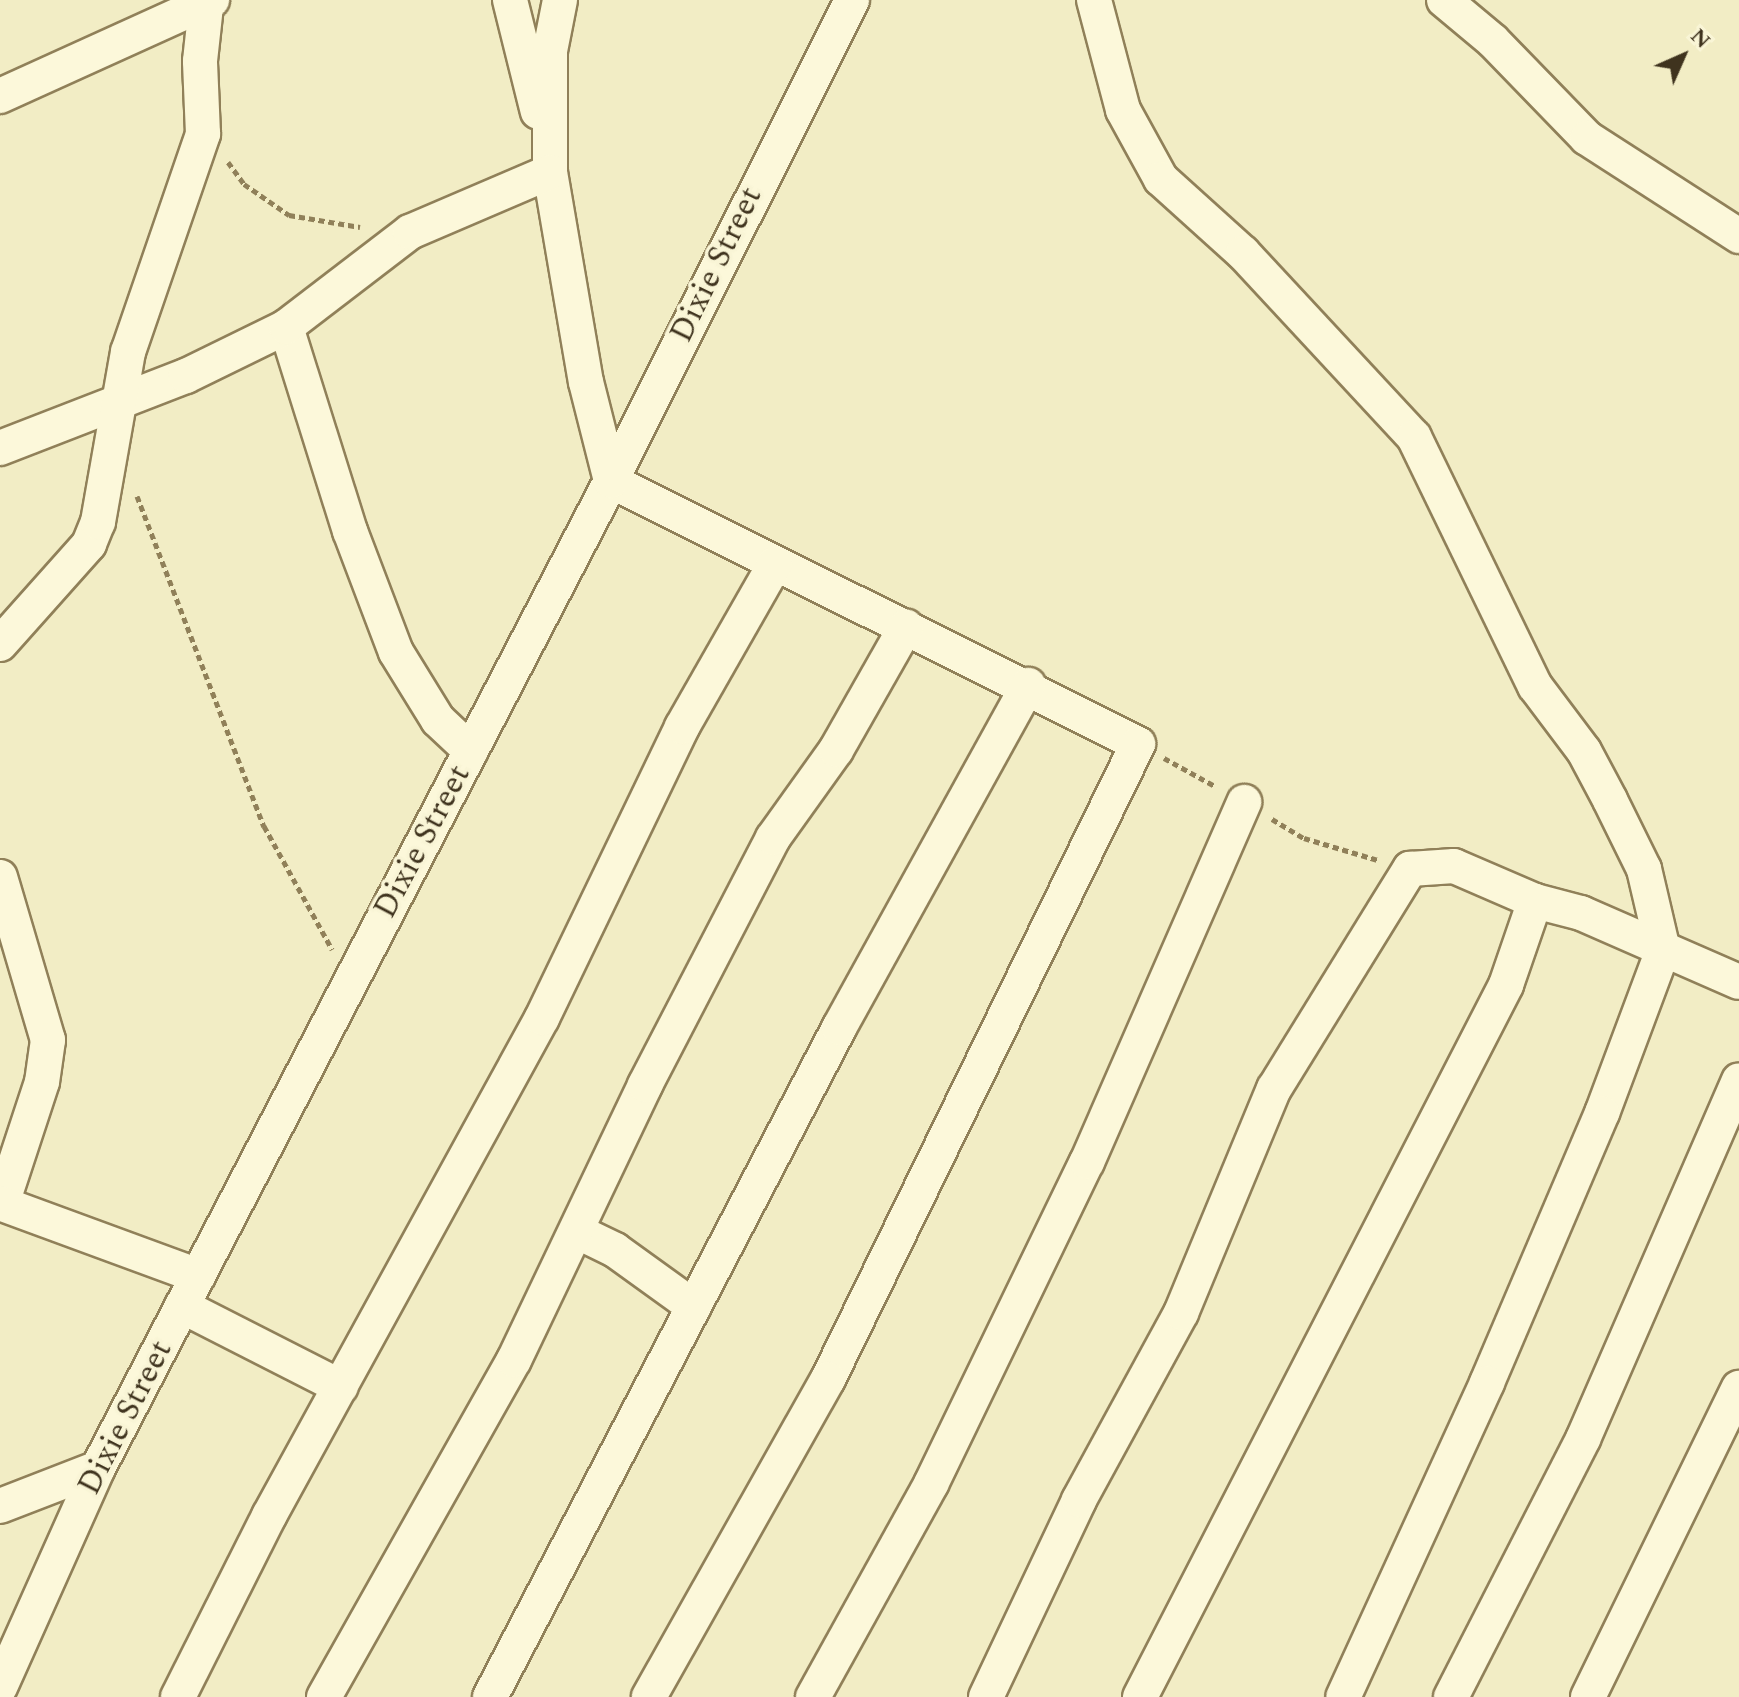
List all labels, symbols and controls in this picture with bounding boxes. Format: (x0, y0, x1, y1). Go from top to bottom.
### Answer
north arrow (1643, 16, 1723, 96)
text: N (1682, 21, 1718, 57)
street label: Dixie Street (663, 181, 771, 349)
street label: Dixie Street (367, 759, 479, 925)
street label: Dixie Street (71, 1334, 181, 1502)

